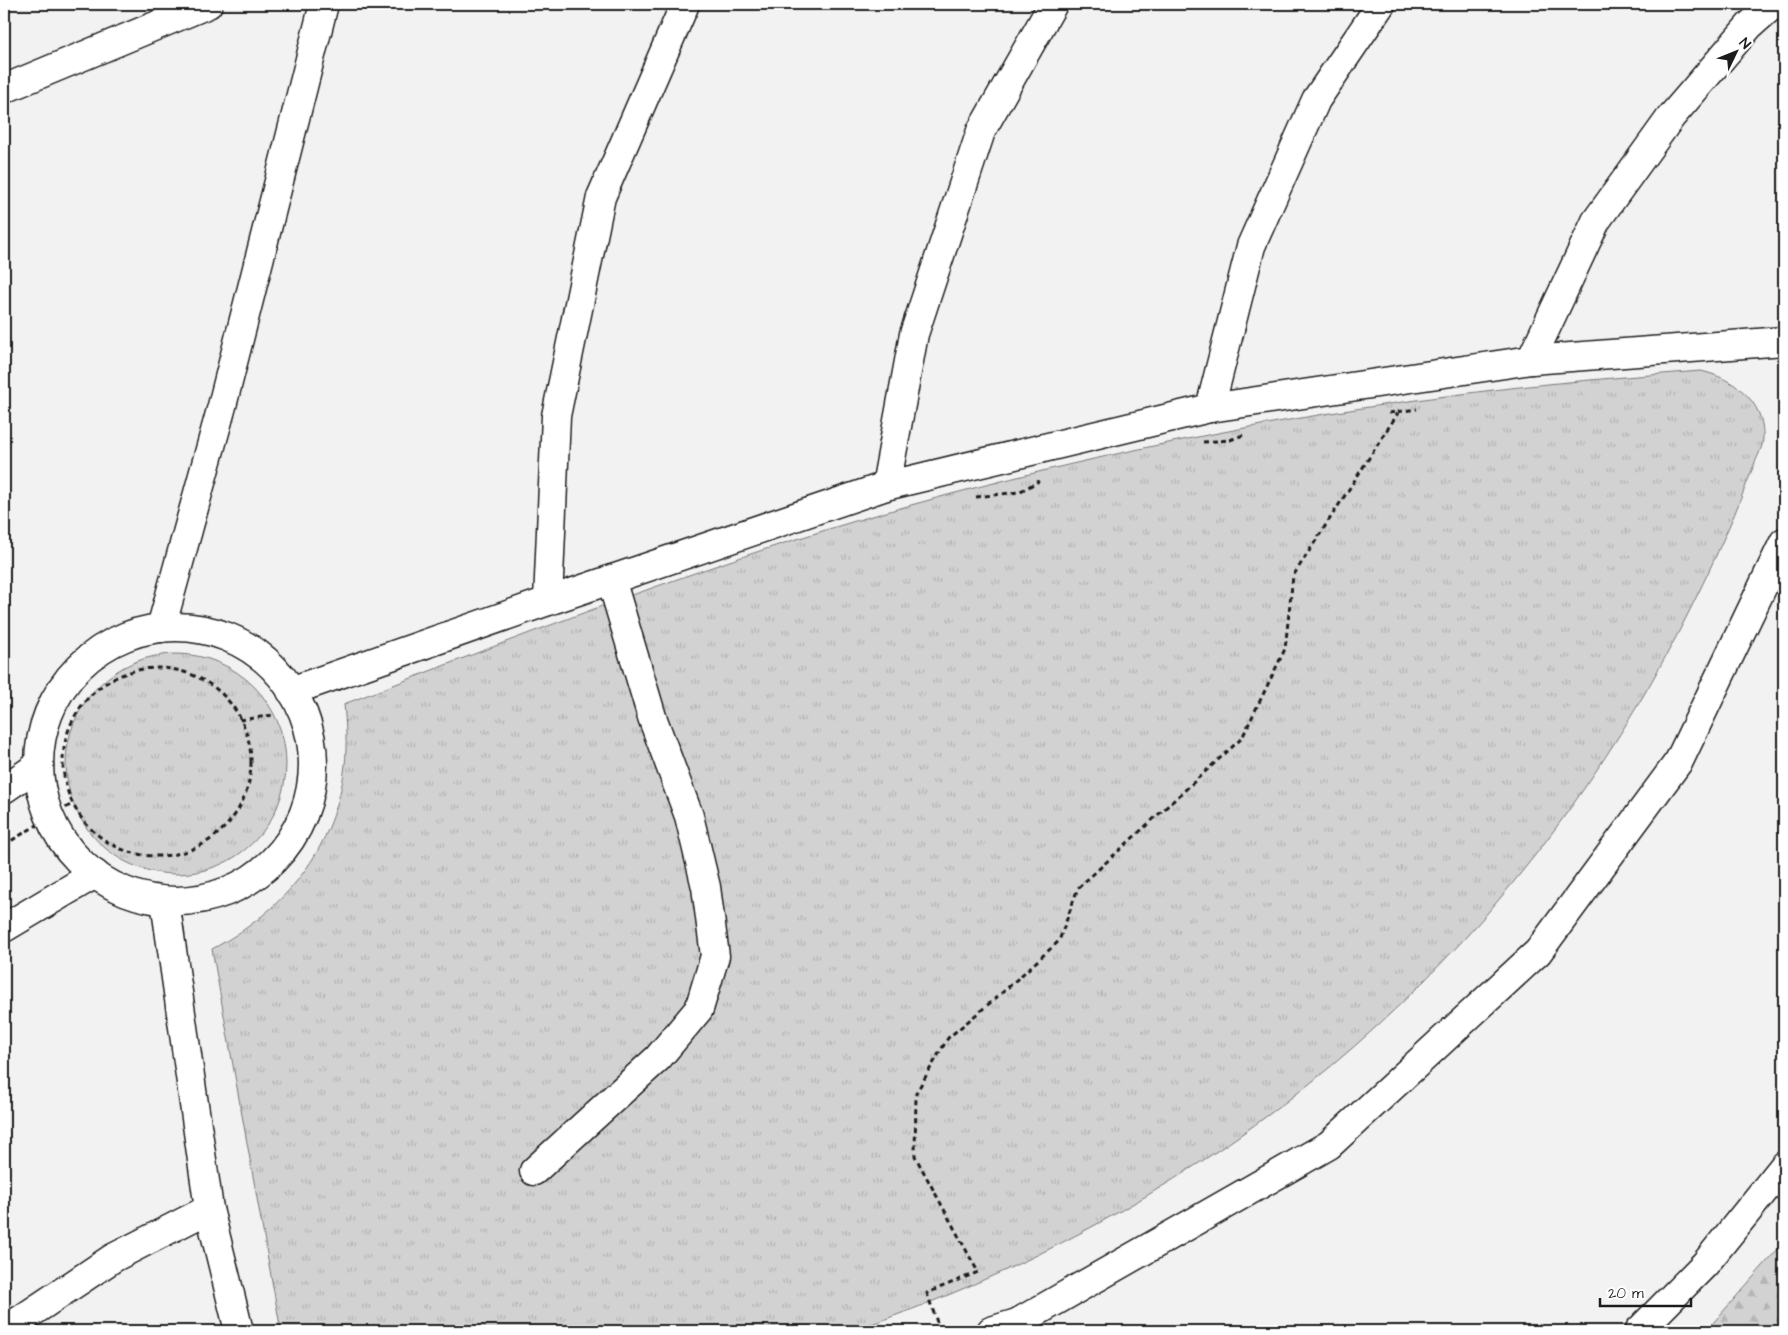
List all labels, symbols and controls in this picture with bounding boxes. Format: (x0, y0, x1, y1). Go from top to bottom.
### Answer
north arrow (1710, 28, 1760, 78)
text: N (1734, 34, 1755, 54)
scale bar (1600, 1275, 1692, 1307)
text: 20 m (1608, 1283, 1644, 1304)

